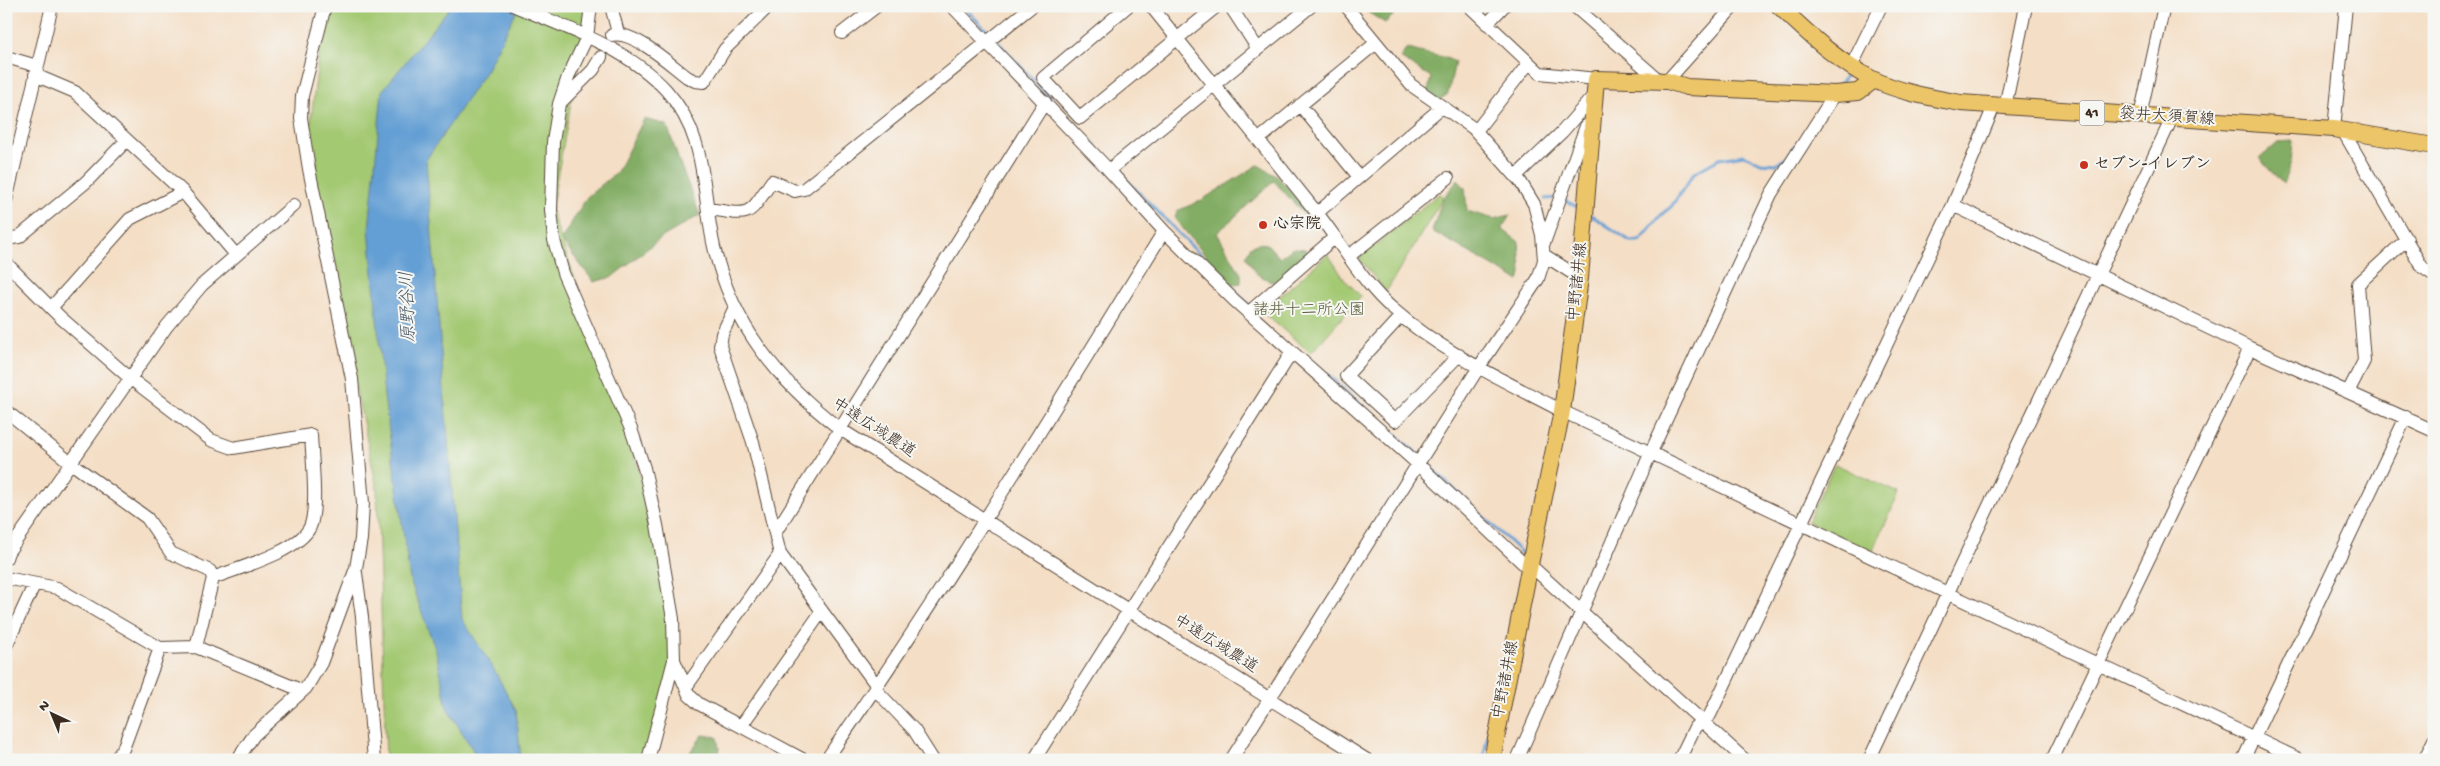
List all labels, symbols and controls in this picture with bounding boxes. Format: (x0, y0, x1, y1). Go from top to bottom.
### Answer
road number: 41 (2080, 100, 2104, 126)
street label: 袋井大須賀線 (2118, 103, 2216, 131)
place label: セブン-イレブン (2094, 155, 2211, 175)
marker: セブン-イレブン (2078, 159, 2090, 171)
place label: 心宗院 (1273, 214, 1321, 235)
marker: 心宗院 (1257, 219, 1269, 231)
street label: 中野諸井線 (1563, 241, 1593, 323)
water label: 原野谷川 (397, 271, 421, 343)
park label: 諸井十二所公園 (1253, 301, 1365, 321)
street label: 中遠広域農道 (828, 393, 920, 463)
street label: 中遠広域農道 (1169, 610, 1262, 678)
street label: 中野諸井線 (1488, 639, 1524, 721)
north arrow (28, 688, 78, 738)
text: N (36, 697, 54, 716)

